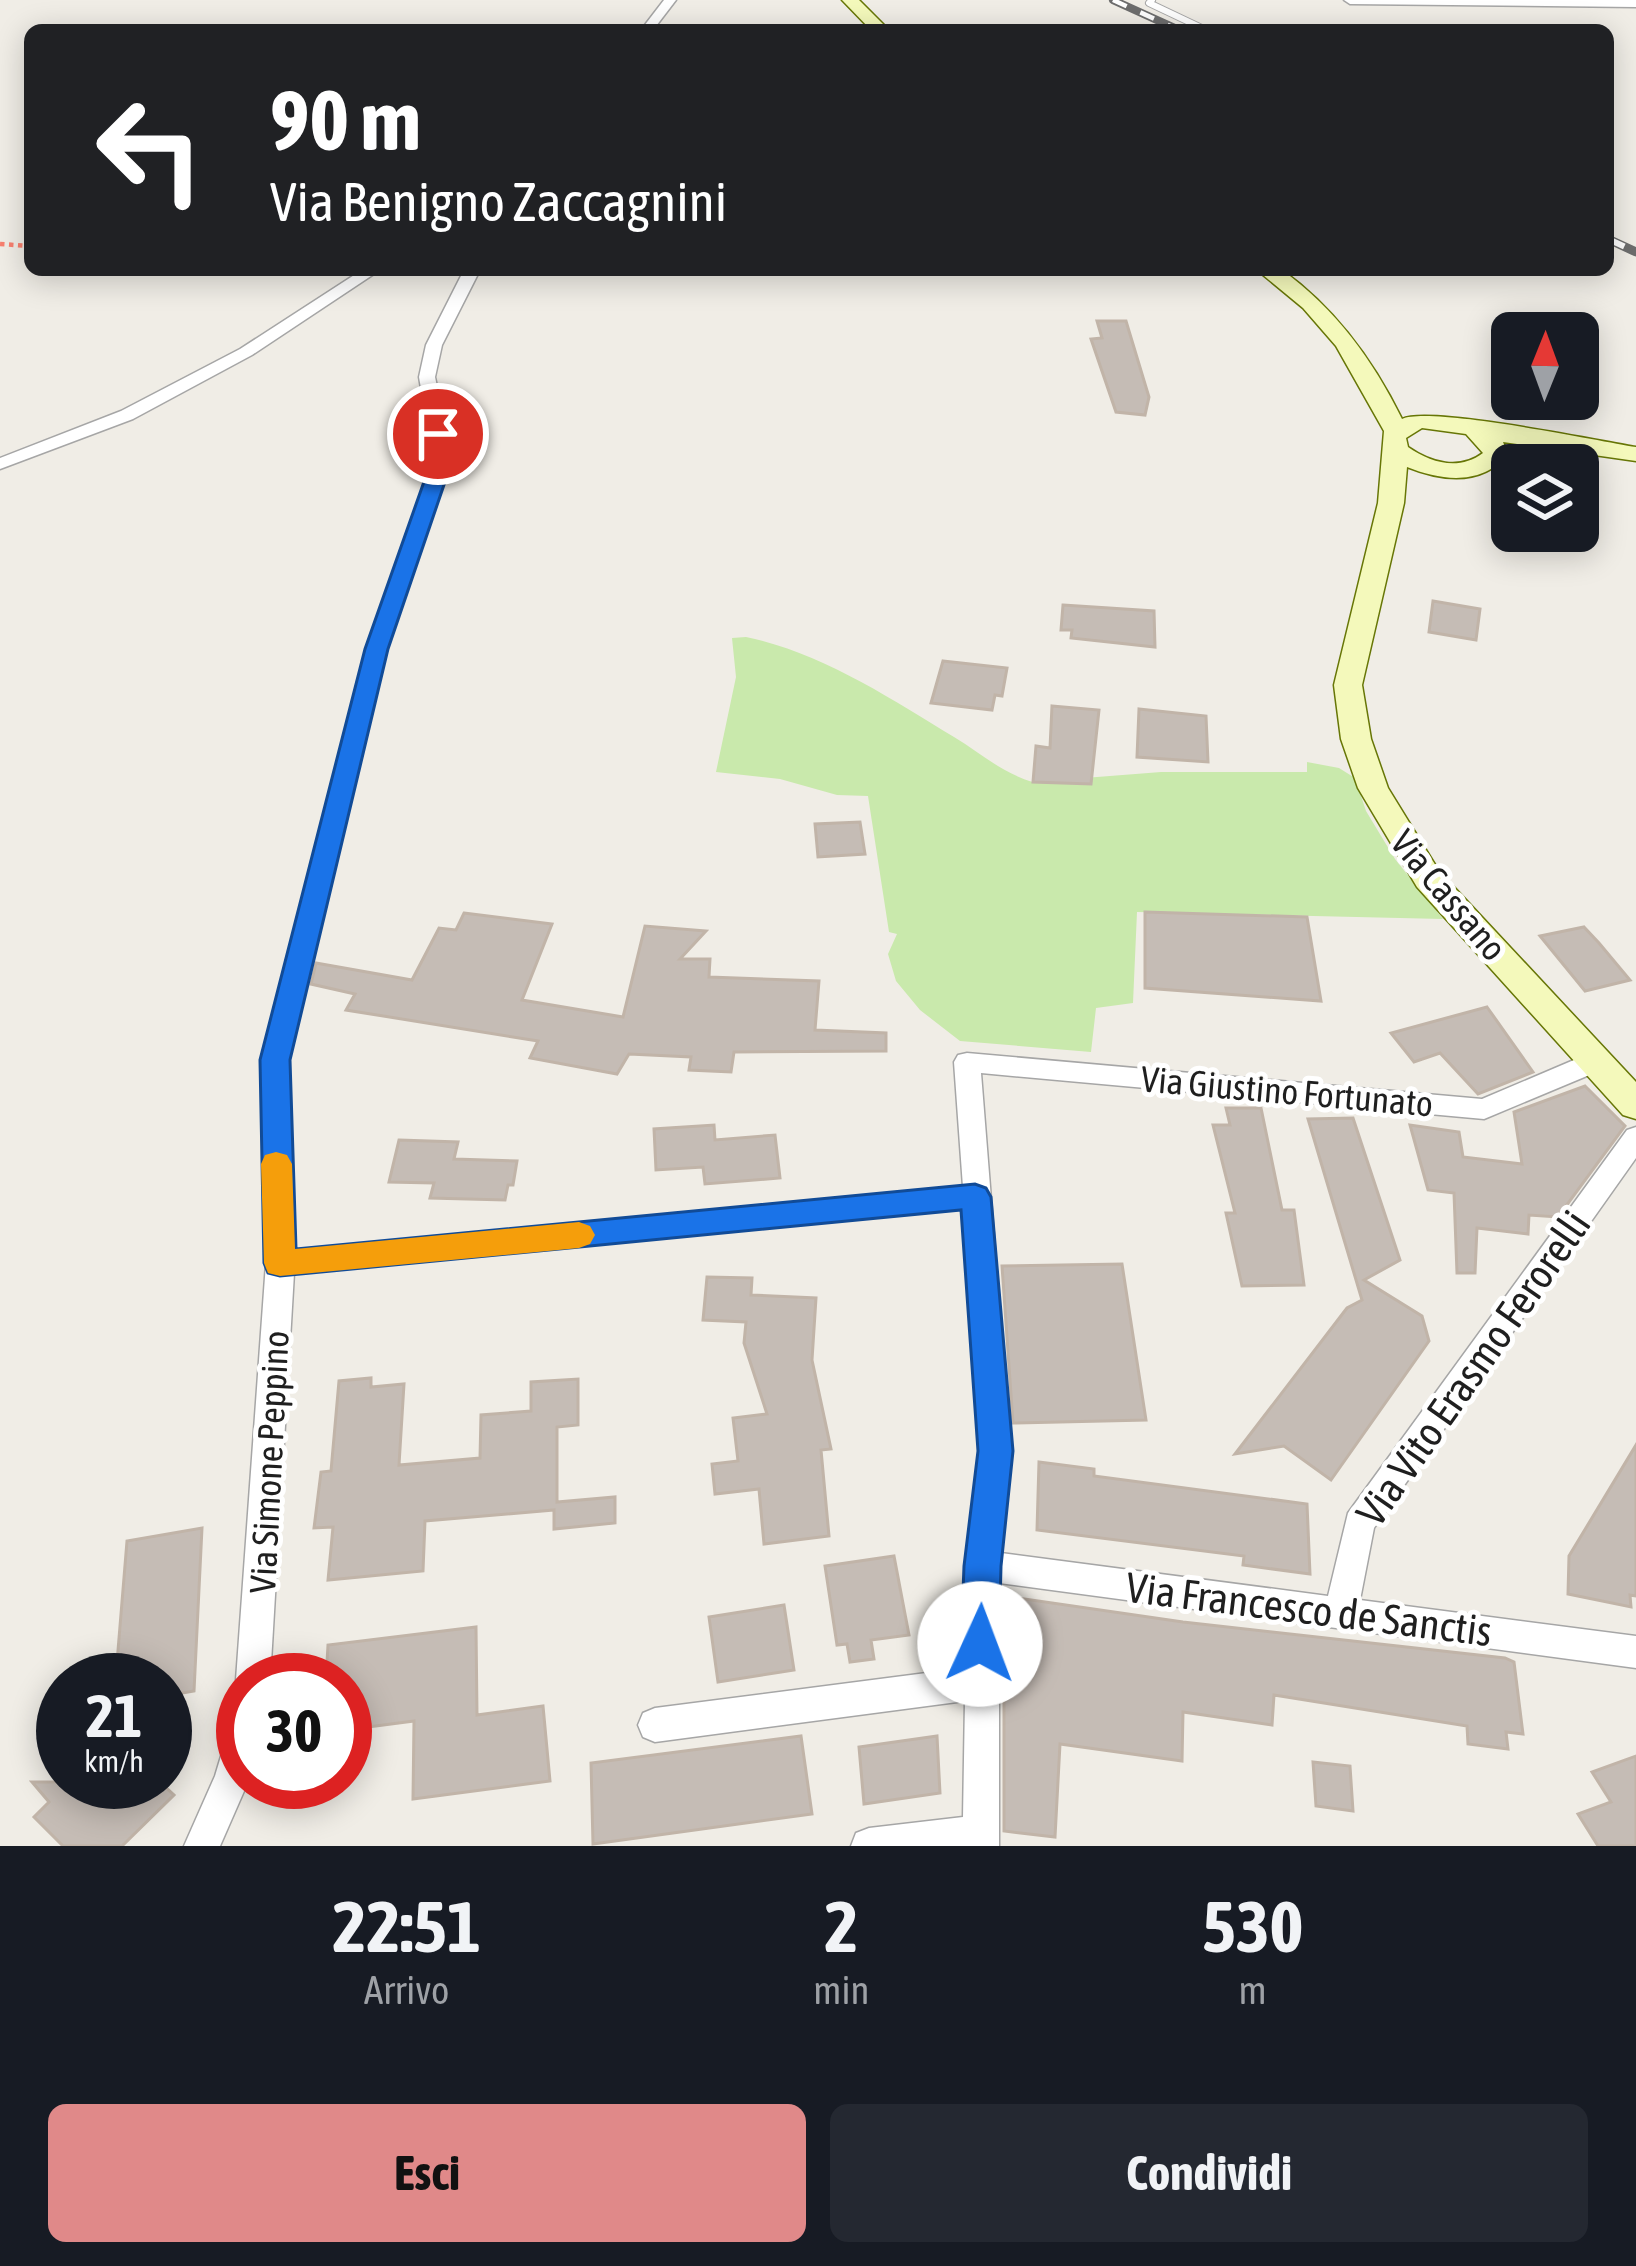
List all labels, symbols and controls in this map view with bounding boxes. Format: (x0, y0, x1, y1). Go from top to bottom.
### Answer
icon: left (72, 72, 228, 228)
text: 90 m (270, 72, 421, 168)
text: Via Benigno Zaccagnini (270, 171, 727, 232)
north arrow (1491, 312, 1599, 420)
map controls (1491, 312, 1599, 552)
pin (387, 383, 489, 485)
icon: arrive (405, 401, 471, 467)
button: layers (1491, 444, 1599, 552)
street label: Via Cassano (1382, 821, 1516, 969)
street label: Via Giustino Fortunato (1139, 1057, 1435, 1125)
street label: Via Vito Erasmo Ferorelli (1346, 1201, 1600, 1535)
street label: Via Simone Peppino (241, 1330, 297, 1594)
street label: Via Francesco de Sanctis (1123, 1563, 1495, 1655)
position arrow (917, 1581, 1043, 1707)
speed limit sign: 30 (216, 1653, 372, 1809)
text: 21 (86, 1681, 142, 1750)
text: km/h (84, 1744, 144, 1778)
text: 22:51 (333, 1885, 481, 1967)
text: 2 (824, 1885, 858, 1967)
text: 530 (1202, 1885, 1303, 1967)
text: Arrivo (364, 1968, 449, 2012)
text: min (813, 1968, 869, 2012)
text: m (1239, 1968, 1267, 2012)
button: Esci (48, 2104, 806, 2242)
button: Condividi (830, 2104, 1588, 2242)

